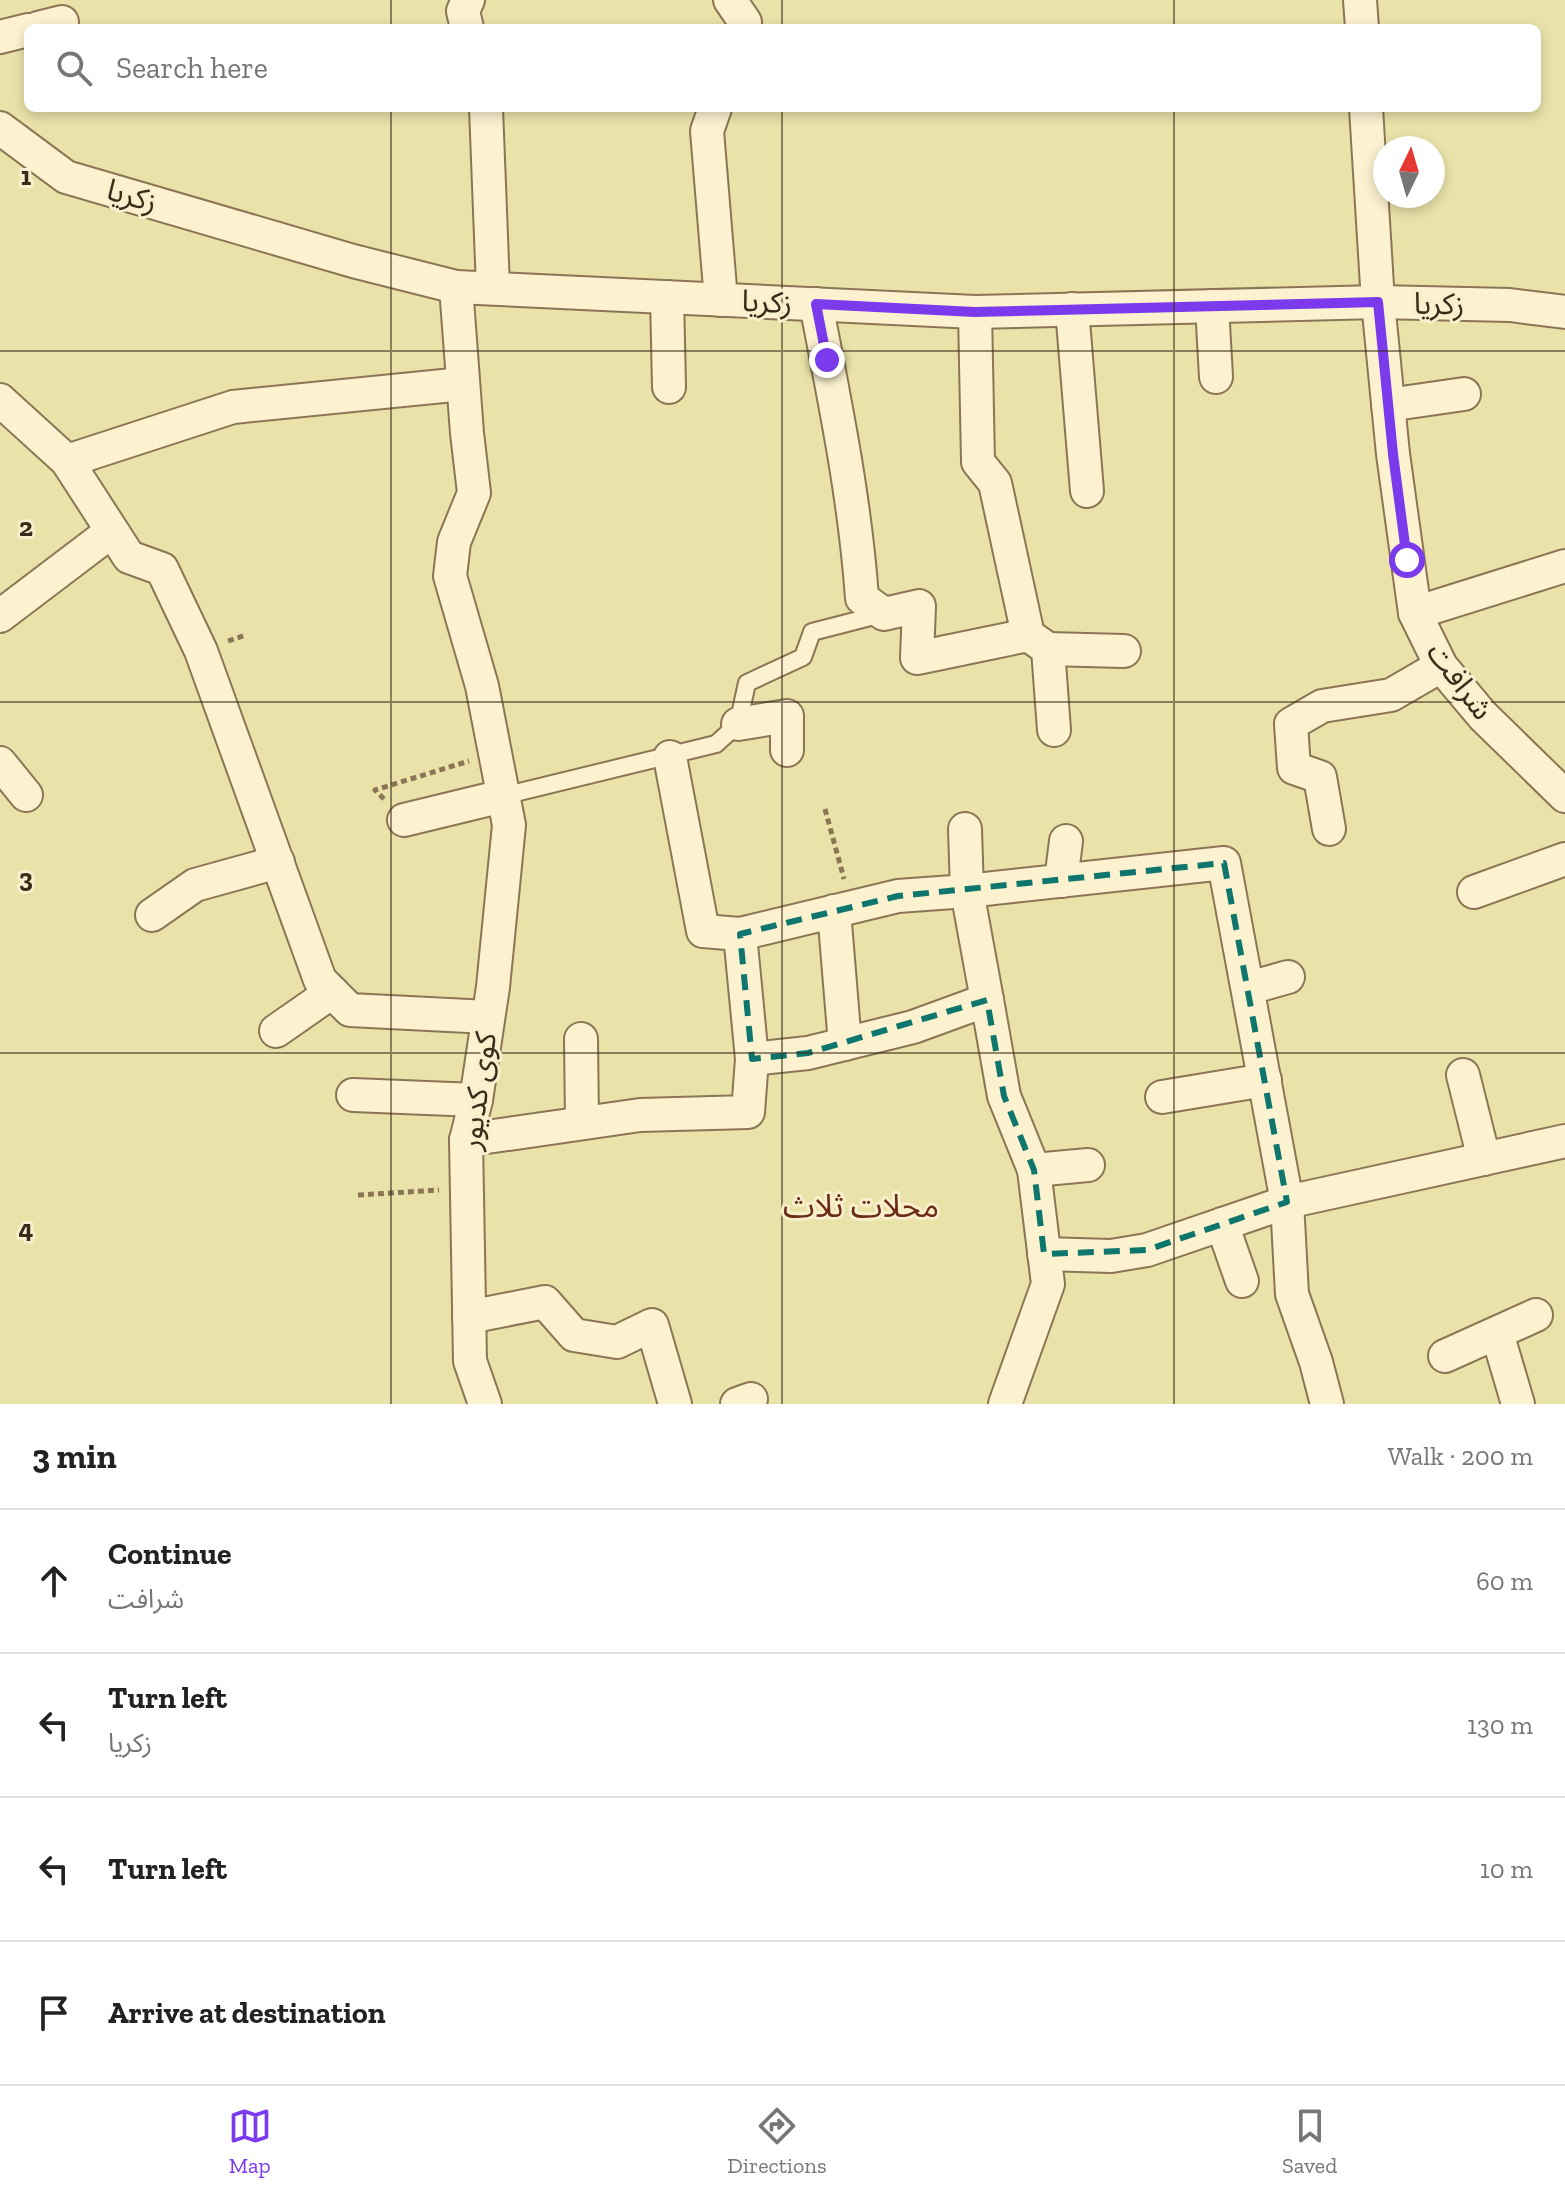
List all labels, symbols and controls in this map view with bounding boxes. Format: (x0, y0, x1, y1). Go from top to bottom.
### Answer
search box (24, 24, 1541, 112)
icon: search (52, 46, 96, 90)
text: Search here (116, 50, 268, 86)
north arrow (1373, 136, 1445, 208)
text: 1 (21, 160, 32, 192)
street label: زکریا (103, 172, 161, 220)
street label: زکریا (741, 283, 793, 321)
street label: زکریا (1413, 286, 1465, 322)
route end (809, 342, 845, 378)
text: 2 (19, 511, 33, 543)
route start (1389, 542, 1425, 578)
street label: شرافت (1419, 635, 1501, 727)
text: 3 (19, 862, 33, 894)
street label: کوی کدیور (452, 1029, 504, 1153)
district label: محلات ثلاث (783, 1187, 939, 1225)
text: 4 (19, 1213, 34, 1245)
text: 3 min (32, 1436, 117, 1477)
text: Walk · 200 m (1388, 1440, 1533, 1472)
text: Continue (108, 1536, 232, 1572)
icon: ahead (32, 1559, 76, 1603)
text: 60 m (1476, 1565, 1533, 1597)
text: شرافت (108, 1583, 184, 1615)
text: Turn left (108, 1680, 227, 1716)
icon: left (32, 1703, 76, 1747)
text: 130 m (1467, 1709, 1533, 1741)
text: زکریا (108, 1727, 152, 1759)
icon: left (32, 1847, 76, 1891)
text: Turn left (108, 1851, 227, 1887)
text: 10 m (1480, 1853, 1533, 1885)
icon: arrive (32, 1991, 76, 2035)
text: Arrive at destination (108, 1995, 385, 2031)
tab: Map (228, 2104, 272, 2179)
tab: Directions (727, 2104, 827, 2179)
tab: Saved (1282, 2104, 1337, 2179)

